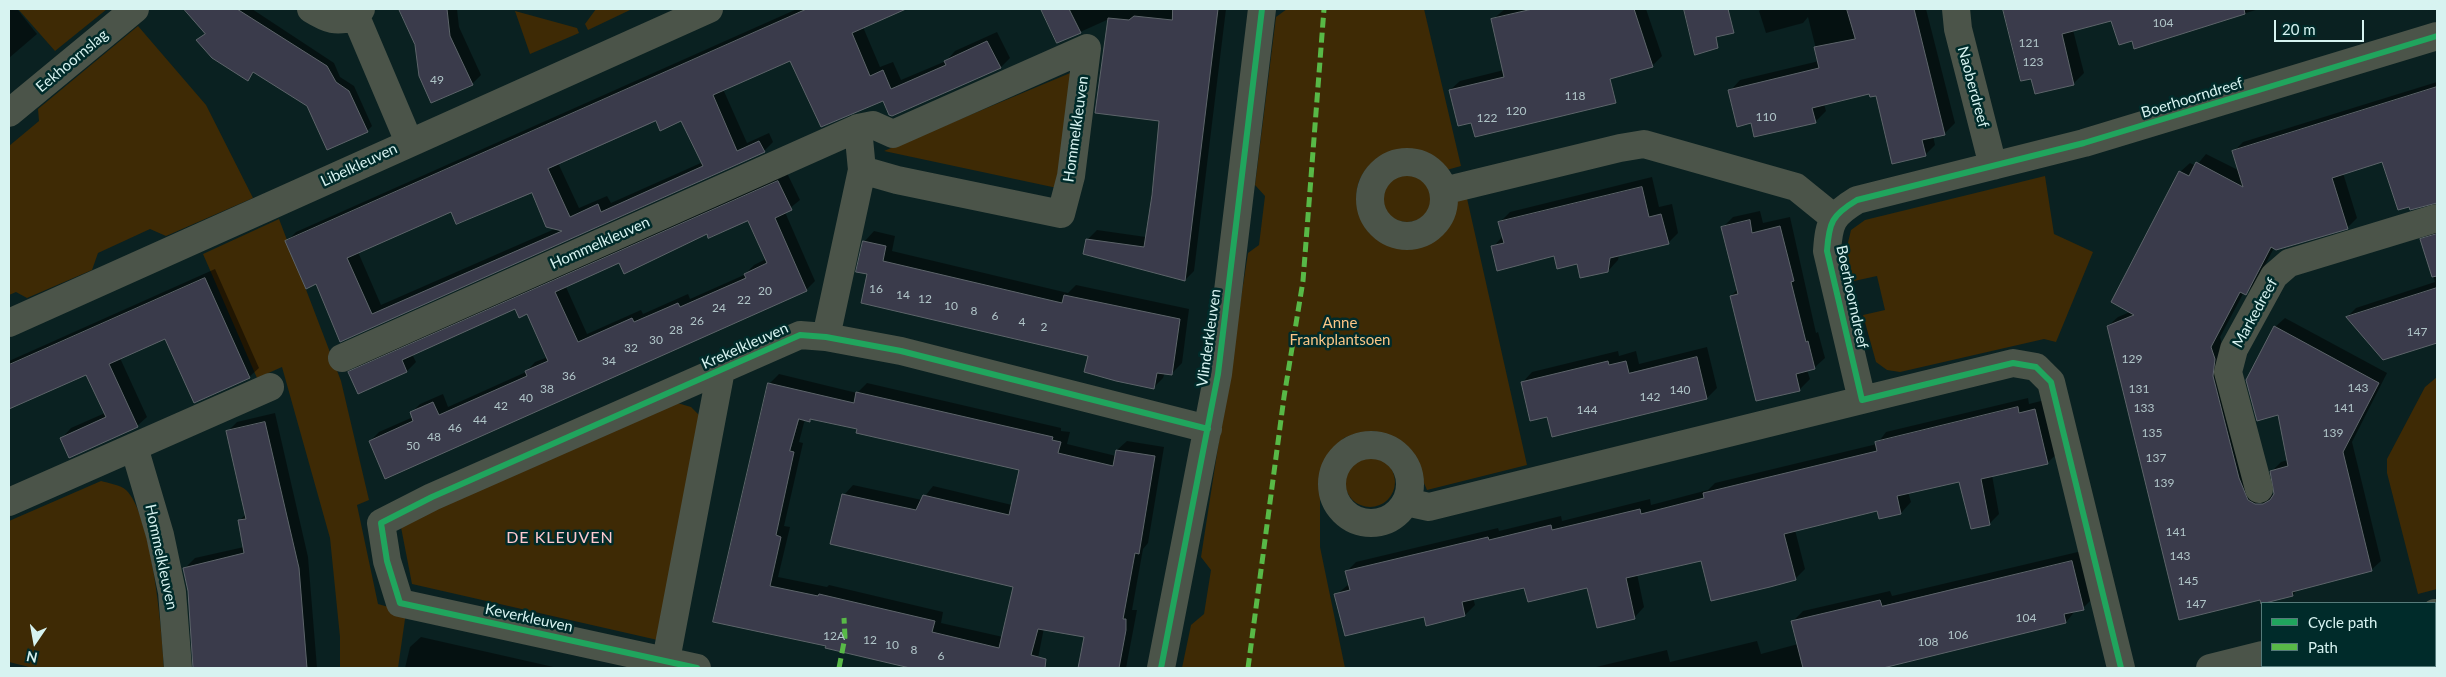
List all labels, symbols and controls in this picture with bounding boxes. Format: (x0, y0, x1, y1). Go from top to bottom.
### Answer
scale bar (2276, 10, 2366, 42)
house number: 104 (2153, 16, 2173, 30)
text: 20 m (2282, 20, 2316, 38)
street label: Eekhoornslag (32, 26, 112, 96)
house number: 121 (2019, 36, 2039, 50)
street label: Naoberdreef (1954, 44, 1992, 130)
house number: 123 (2023, 55, 2043, 69)
house number: 49 (430, 73, 444, 87)
street label: Boerhoorndreef (2139, 74, 2245, 122)
street label: Hommelkleuven (1060, 75, 1092, 183)
house number: 118 (1565, 89, 1585, 103)
house number: 120 (1506, 104, 1526, 118)
house number: 110 (1756, 110, 1776, 124)
house number: 122 (1477, 111, 1497, 125)
street label: Libelkleuven (318, 139, 400, 191)
street label: Hommelkleuven (547, 213, 653, 273)
street label: Boerhoorndreef (1832, 244, 1872, 350)
street label: Markedreef (2229, 275, 2281, 351)
house number: 16 (869, 282, 883, 296)
house number: 20 (758, 284, 772, 298)
house number: 14 (896, 288, 910, 302)
street label: Vlinderkleuven (1193, 288, 1225, 388)
house number: 12 (918, 292, 932, 306)
house number: 22 (737, 293, 751, 307)
house number: 10 (944, 299, 958, 313)
house number: 24 (712, 301, 726, 315)
house number: 8 (971, 304, 977, 318)
house number: 6 (992, 309, 998, 323)
house number: 26 (690, 314, 704, 328)
park label: Anne Frankplantsoen (1290, 314, 1390, 349)
house number: 4 (1019, 315, 1025, 329)
street label: Krekelkleuven (699, 319, 791, 373)
house number: 2 (1041, 320, 1047, 334)
house number: 28 (669, 323, 683, 337)
house number: 147 (2407, 325, 2427, 339)
house number: 30 (649, 333, 663, 347)
house number: 32 (624, 341, 638, 355)
house number: 129 (2122, 352, 2142, 366)
house number: 34 (602, 354, 616, 368)
house number: 36 (562, 369, 576, 383)
house number: 143 (2348, 381, 2368, 395)
house number: 38 (540, 382, 554, 396)
house number: 131 (2129, 382, 2149, 396)
house number: 140 (1670, 383, 1690, 397)
house number: 142 (1640, 390, 1660, 404)
house number: 40 (519, 391, 533, 405)
house number: 42 (494, 399, 508, 413)
house number: 133 (2134, 401, 2154, 415)
house number: 141 (2334, 401, 2354, 415)
house number: 144 (1577, 403, 1597, 417)
house number: 44 (473, 413, 487, 427)
house number: 46 (448, 421, 462, 435)
house number: 135 (2142, 426, 2162, 440)
house number: 139 (2323, 426, 2343, 440)
house number: 48 (427, 430, 441, 444)
house number: 50 (406, 439, 420, 453)
house number: 137 (2146, 451, 2166, 465)
house number: 139 (2154, 476, 2174, 490)
street label: Hommelkleuven (141, 503, 181, 611)
house number: 141 (2166, 525, 2186, 539)
district label: DE KLEUVEN (505, 528, 615, 548)
house number: 143 (2170, 549, 2190, 563)
house number: 145 (2178, 574, 2198, 588)
house number: 147 (2186, 597, 2206, 611)
street label: Keverkleuven (483, 600, 575, 636)
legend (2261, 602, 2436, 667)
house number: 104 (2016, 611, 2036, 625)
text: Cycle path (2308, 613, 2377, 631)
north arrow (10, 617, 60, 667)
house number: 106 (1948, 628, 1968, 642)
house number: 12A (823, 629, 845, 643)
house number: 12 (863, 633, 877, 647)
house number: 108 (1918, 635, 1938, 649)
house number: 10 (885, 638, 899, 652)
text: Path (2308, 638, 2338, 656)
house number: 8 (911, 643, 917, 657)
text: N (25, 648, 39, 667)
house number: 6 (938, 649, 944, 663)

